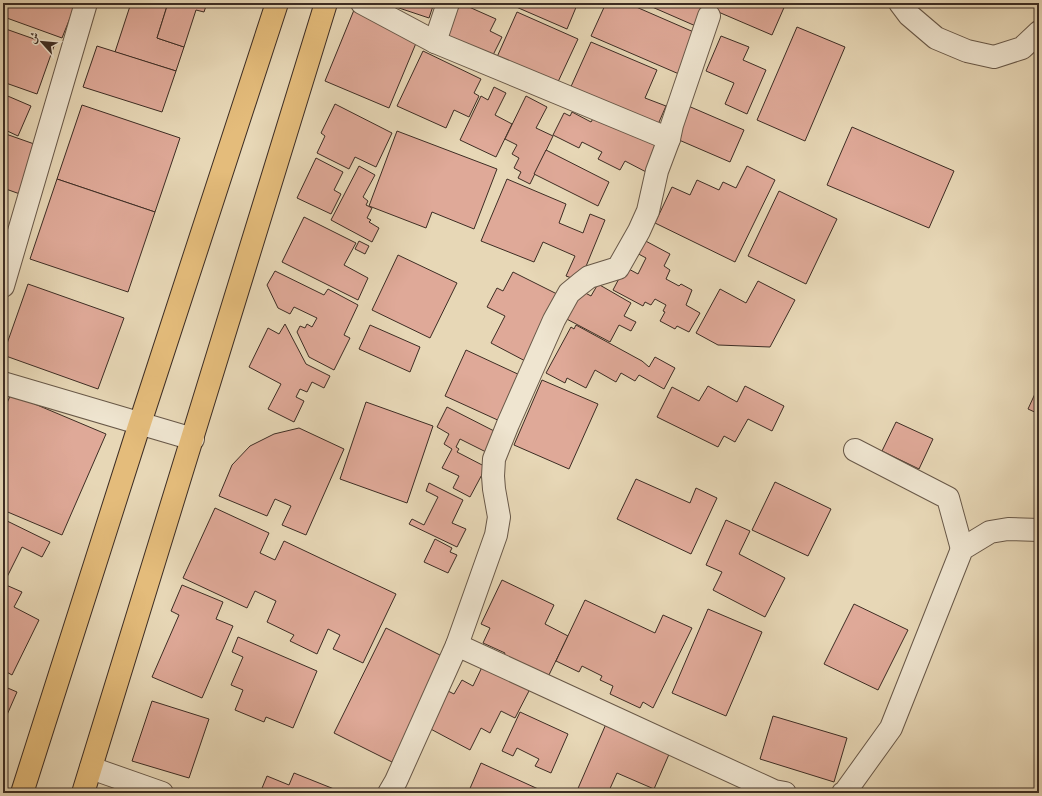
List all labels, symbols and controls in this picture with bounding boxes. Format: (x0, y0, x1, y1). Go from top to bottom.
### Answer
north arrow (22, 22, 62, 62)
text: ش (25, 30, 43, 46)

